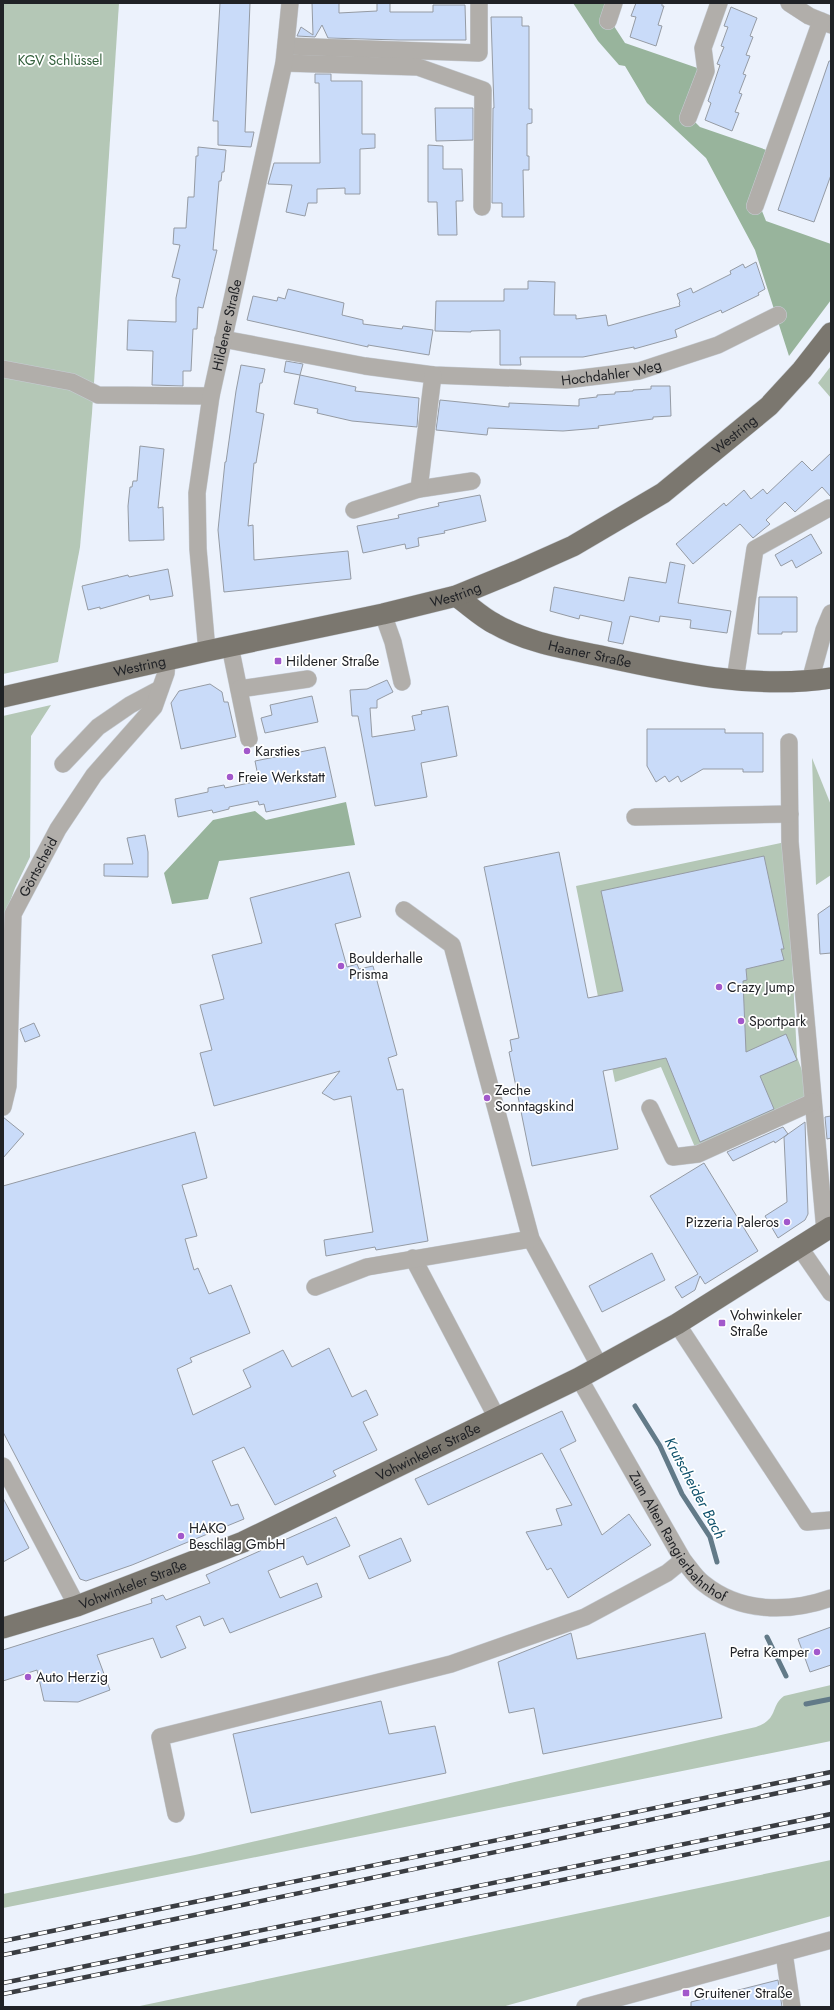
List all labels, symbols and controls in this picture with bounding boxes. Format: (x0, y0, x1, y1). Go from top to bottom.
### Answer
park label: KGV Schlüssel (17, 50, 103, 70)
street label: Hildener Straße (207, 277, 246, 373)
street label: Hochdahler Weg (560, 354, 664, 390)
street label: Westring (707, 410, 761, 459)
street label: Westring (428, 577, 484, 612)
street label: Haaner Straße (546, 635, 633, 672)
street label: Westring (112, 651, 168, 682)
place label: Hildener Straße (286, 651, 379, 671)
marker: Hildener Straße (273, 656, 283, 666)
place label: Karsties (255, 741, 300, 761)
marker: Karsties (242, 746, 252, 756)
place label: Freie Werkstatt (238, 767, 326, 787)
marker: Freie Werkstatt (225, 772, 235, 782)
street label: Görtscheid (14, 833, 62, 900)
place label: Boulderhalle Prisma (349, 948, 423, 984)
marker: Boulderhalle Prisma (336, 961, 346, 971)
place label: Crazy Jump (727, 977, 795, 997)
marker: Crazy Jump (714, 982, 724, 992)
place label: Sportpark (749, 1011, 807, 1031)
marker: Sportpark (736, 1016, 746, 1026)
place label: Zeche Sonntagskind (495, 1080, 574, 1116)
marker: Zeche Sonntagskind (482, 1093, 492, 1103)
place label: Pizzeria Paleros (686, 1212, 779, 1232)
marker: Pizzeria Paleros (782, 1217, 792, 1227)
place label: Vohwinkeler Straße (730, 1305, 802, 1341)
marker: Vohwinkeler Straße (717, 1318, 727, 1328)
street label: Vohwinkeler Straße (372, 1418, 484, 1486)
water label: Krutscheider Bach (659, 1433, 731, 1543)
street label: Zum Alten Rangierbahnhof (624, 1468, 731, 1607)
place label: HAKO Beschlag GmbH (189, 1518, 286, 1554)
marker: HAKO Beschlag GmbH (176, 1531, 186, 1541)
street label: Vohwinkeler Straße (76, 1555, 190, 1614)
place label: Petra Kemper (730, 1642, 809, 1662)
marker: Petra Kemper (812, 1647, 822, 1657)
place label: Auto Herzig (36, 1667, 108, 1687)
marker: Auto Herzig (23, 1672, 33, 1682)
place label: Gruitener Straße (694, 1983, 792, 2003)
marker: Gruitener Straße (681, 1988, 691, 1998)

